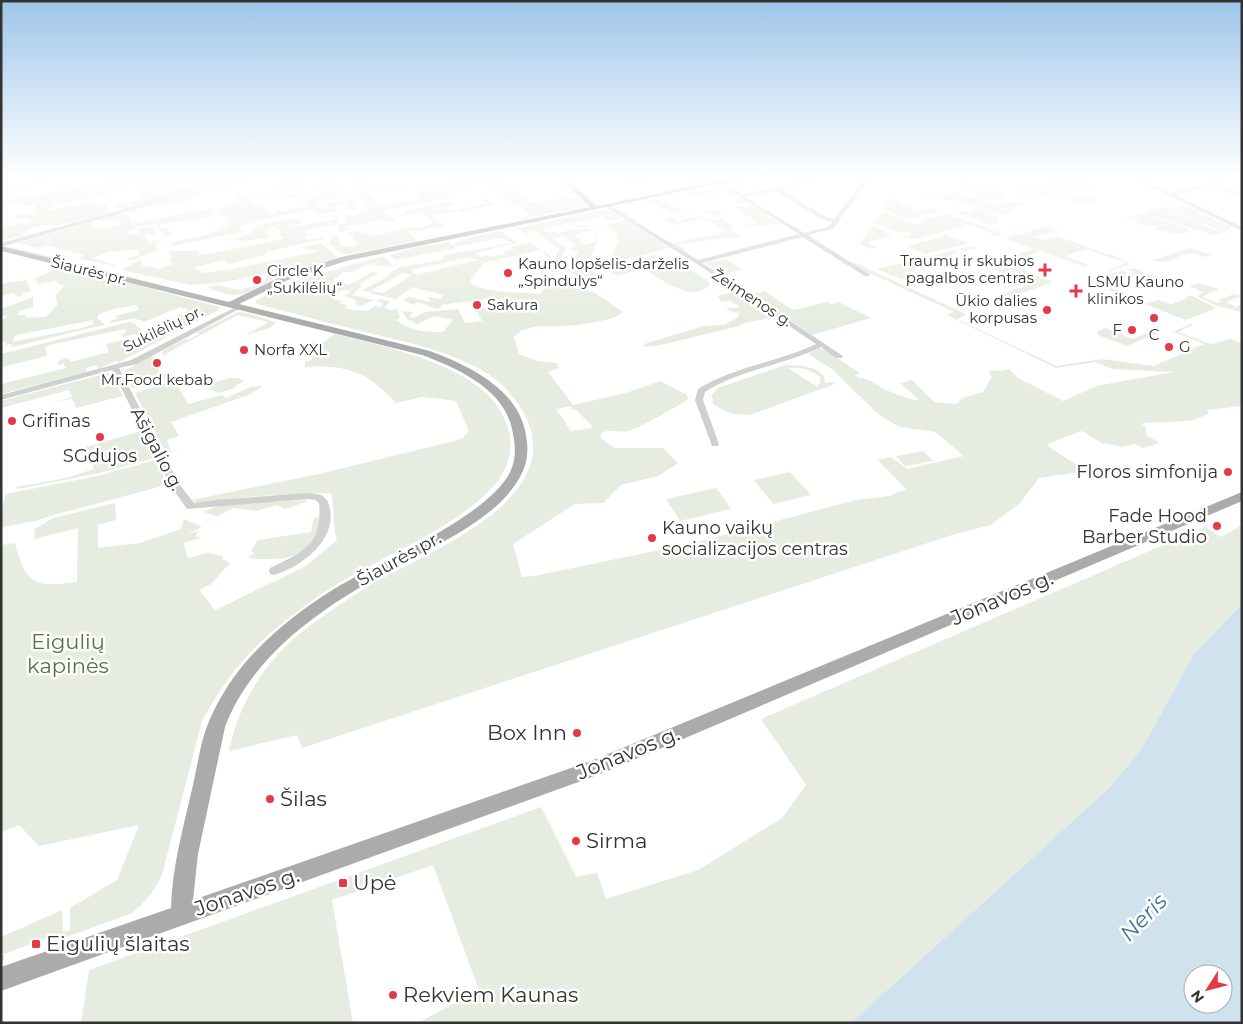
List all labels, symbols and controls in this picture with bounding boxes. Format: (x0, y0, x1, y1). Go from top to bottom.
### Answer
place label: Traumų ir skubios pagalbos centras (900, 251, 1034, 287)
street label: Šiaurės pr. (49, 252, 129, 289)
place label: Kauno lopšelis-darželis „Spindulys“ (518, 254, 689, 290)
place label: Circle K „Sukilėlių“ (267, 261, 342, 297)
marker: Traumų ir skubios pagalbos centras (1038, 263, 1052, 277)
street label: Žeimenos g. (709, 265, 796, 331)
marker: Kauno lopšelis-darželis „Spindulys“ (502, 267, 514, 279)
place label: LSMU Kauno klinikos (1087, 272, 1184, 308)
marker: Circle K „Sukilėlių“ (251, 274, 263, 286)
marker: LSMU Kauno klinikos (1069, 284, 1083, 298)
place label: Ūkio dalies korpusas (955, 291, 1037, 327)
place label: Sakura (487, 295, 538, 314)
marker: Sakura (471, 299, 483, 311)
street label: Sukilėlių pr. (120, 301, 206, 356)
marker: Ūkio dalies korpusas (1041, 304, 1053, 316)
marker: C (1148, 312, 1160, 324)
place label: F (1113, 320, 1122, 339)
marker: F (1126, 324, 1138, 336)
place label: C (1149, 325, 1160, 344)
place label: G (1179, 337, 1191, 356)
place label: Norfa XXL (254, 340, 327, 359)
marker: G (1163, 341, 1175, 353)
marker: Norfa XXL (238, 344, 250, 356)
marker: Mr.Food kebab (151, 357, 163, 369)
place label: Mr.Food kebab (101, 370, 213, 389)
street label: Ašigalio g. (126, 404, 188, 494)
place label: Grifinas (22, 410, 90, 432)
marker: Grifinas (6, 415, 18, 427)
marker: SGdujos (94, 431, 106, 443)
place label: SGdujos (63, 445, 137, 467)
place label: Floros simfonija (1076, 461, 1218, 483)
marker: Floros simfonija (1222, 466, 1234, 478)
place label: Fade Hood Barber Studio (1082, 505, 1207, 548)
place label: Kauno vaikų socializacijos centras (662, 517, 848, 560)
marker: Fade Hood Barber Studio (1211, 520, 1223, 532)
street label: Šiaurės pr. (353, 527, 445, 591)
marker: Kauno vaikų socializacijos centras (646, 532, 658, 544)
street label: Jonavos g. (946, 565, 1057, 631)
park label: Eigulių kapinės (27, 629, 109, 678)
place label: Box Inn (487, 720, 567, 745)
street label: Jonavos g. (572, 721, 683, 785)
marker: Box Inn (571, 727, 583, 739)
place label: Šilas (280, 786, 327, 811)
marker: Šilas (264, 793, 276, 805)
place label: Sirma (586, 828, 648, 853)
marker: Sirma (570, 835, 582, 847)
street label: Jonavos g. (190, 862, 302, 921)
place label: Upė (353, 870, 397, 895)
marker: Upė (337, 877, 349, 889)
water label: Neris (1114, 887, 1173, 947)
place label: Eigulių šlaitas (46, 931, 190, 956)
marker: Eigulių šlaitas (30, 938, 42, 950)
north arrow (1183, 964, 1233, 1014)
place label: Rekviem Kaunas (403, 982, 578, 1007)
text: N (1187, 987, 1208, 1007)
marker: Rekviem Kaunas (387, 989, 399, 1001)

